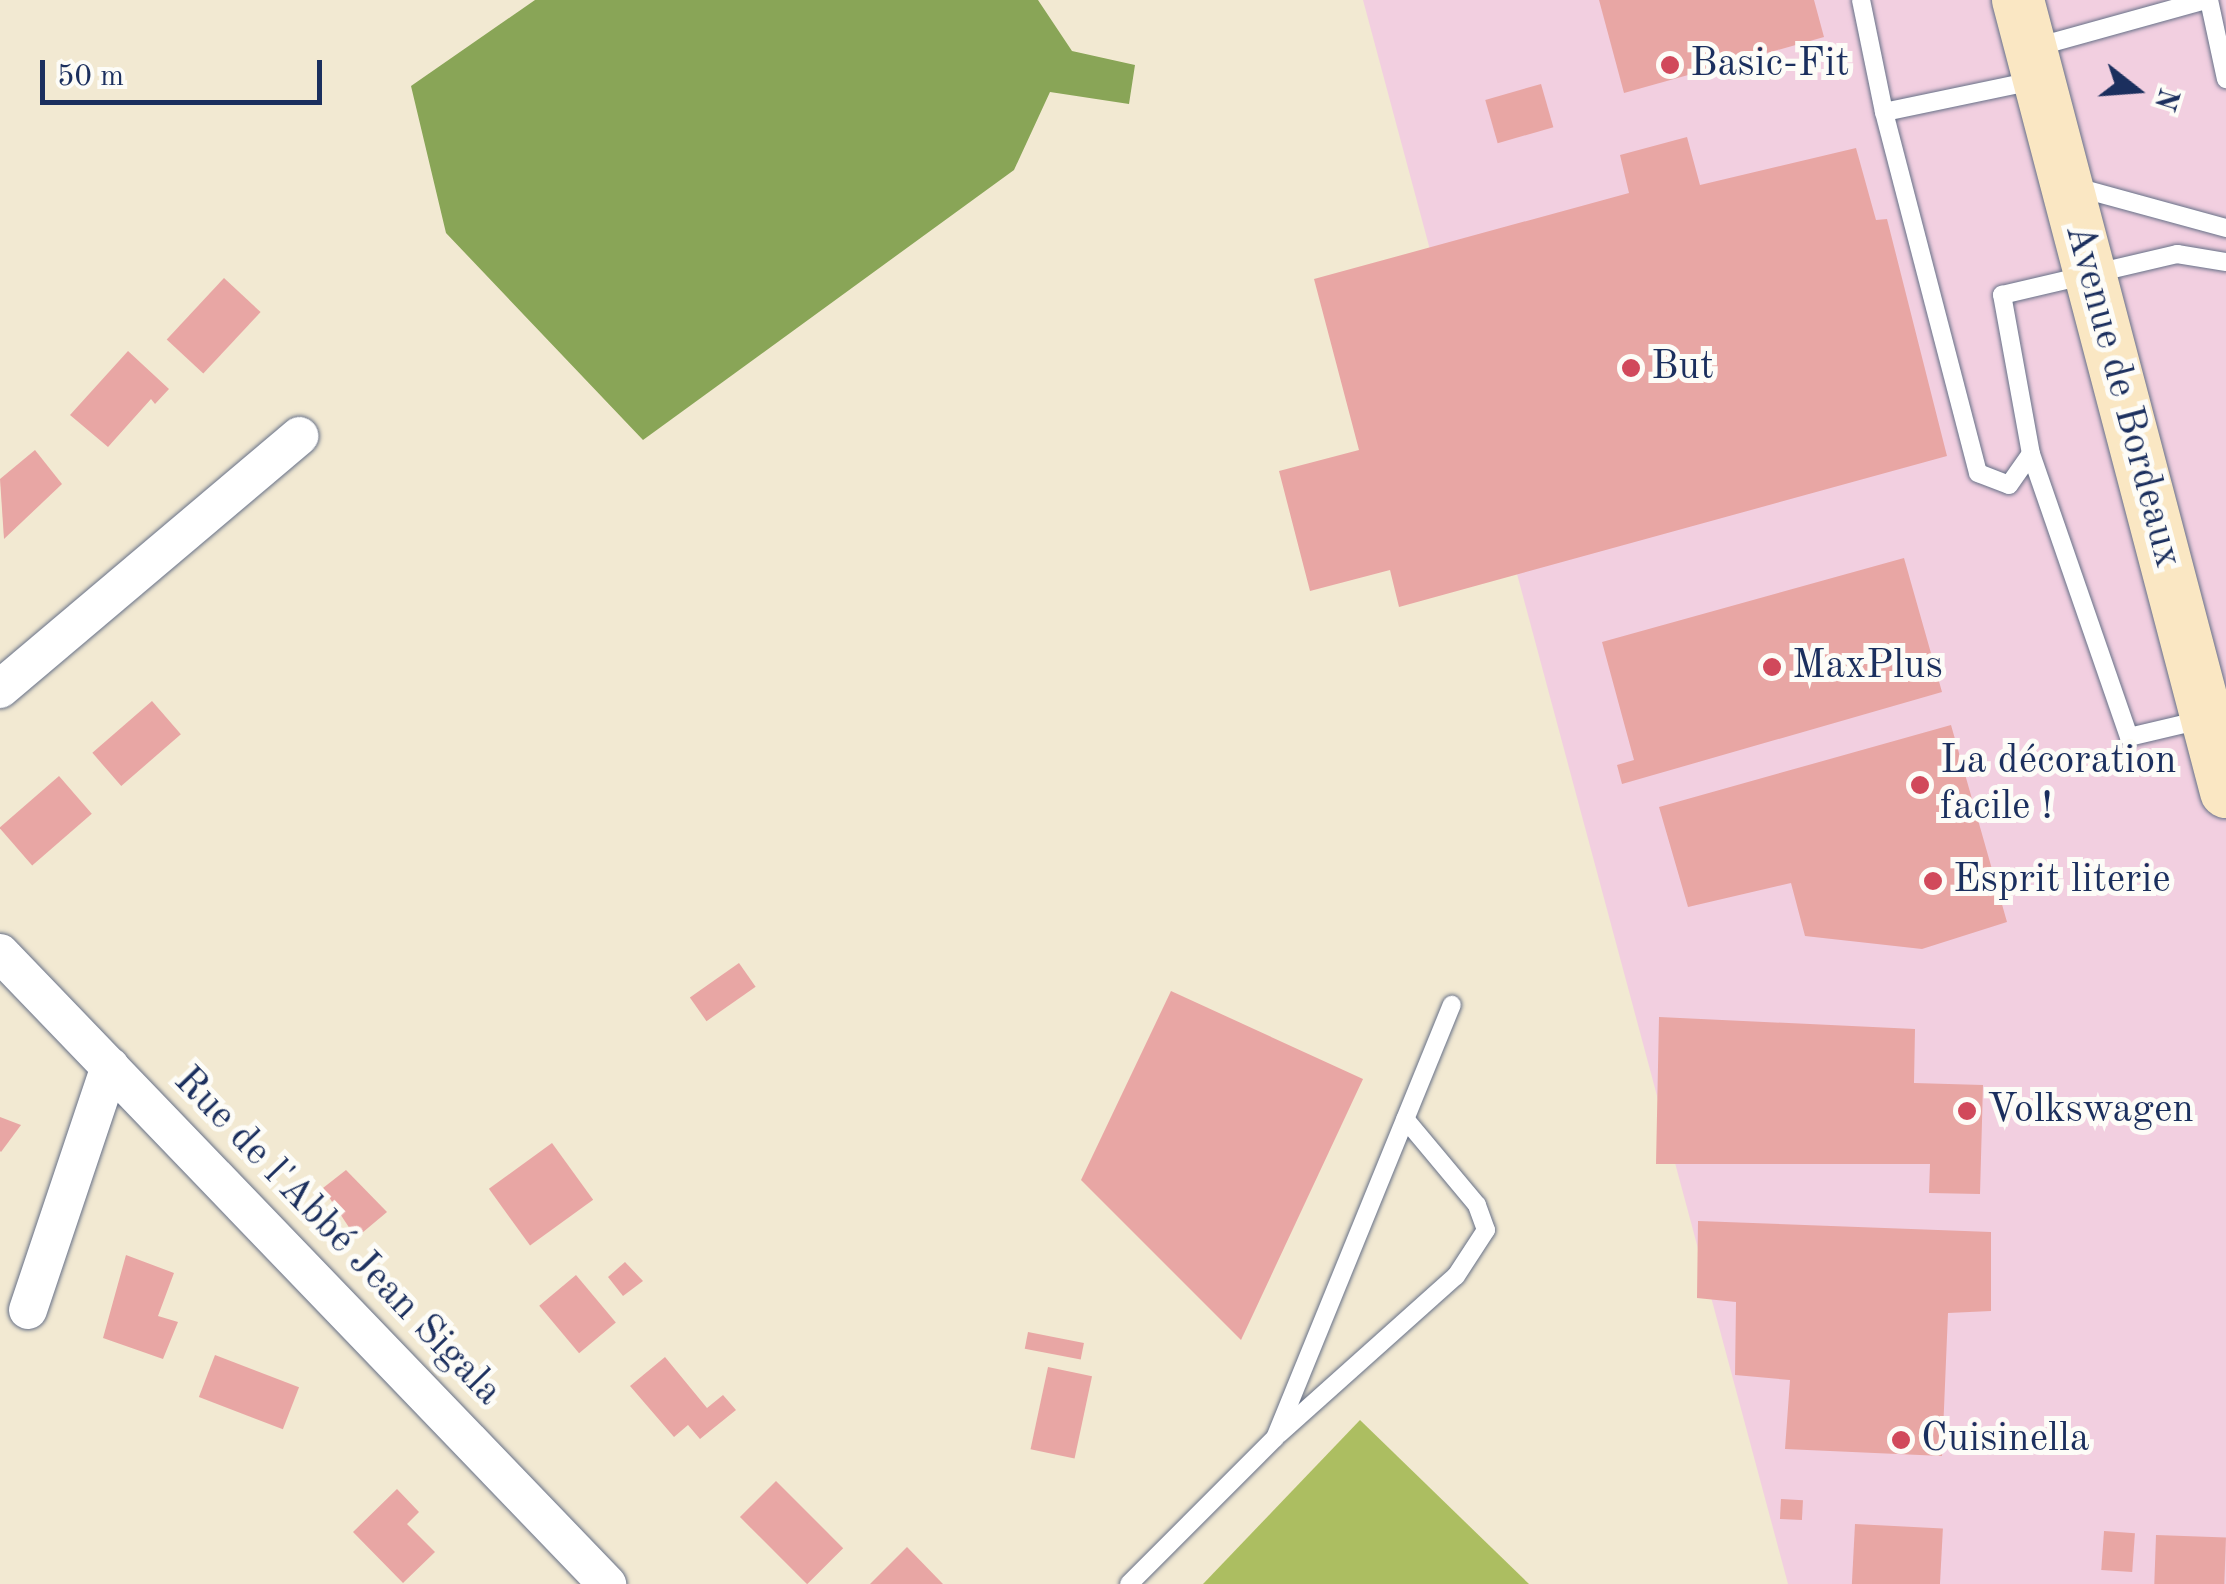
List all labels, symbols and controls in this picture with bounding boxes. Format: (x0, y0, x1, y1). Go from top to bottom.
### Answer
scale bar (45, 40, 328, 102)
north arrow (2086, 40, 2186, 140)
place label: Basic-Fit (1690, 41, 1850, 89)
marker: Basic-Fit (1659, 54, 1681, 76)
text: 50 m (57, 62, 124, 92)
text: N (2148, 84, 2181, 113)
street label: Avenue de Bordeaux (2053, 219, 2191, 573)
place label: But (1651, 344, 1714, 392)
marker: But (1620, 357, 1642, 379)
place label: MaxPlus (1792, 643, 1943, 691)
marker: MaxPlus (1761, 656, 1783, 678)
place label: La décoration facile ! (1940, 738, 2177, 832)
marker: La décoration facile ! (1909, 774, 1931, 796)
place label: Esprit literie (1953, 857, 2171, 905)
marker: Esprit literie (1922, 870, 1944, 892)
street label: Rue de l'Abbé Jean Sigala (163, 1058, 511, 1416)
place label: Volkswagen (1987, 1087, 2194, 1135)
marker: Volkswagen (1956, 1100, 1978, 1122)
place label: Cuisinella (1921, 1416, 2089, 1464)
marker: Cuisinella (1890, 1429, 1912, 1451)

